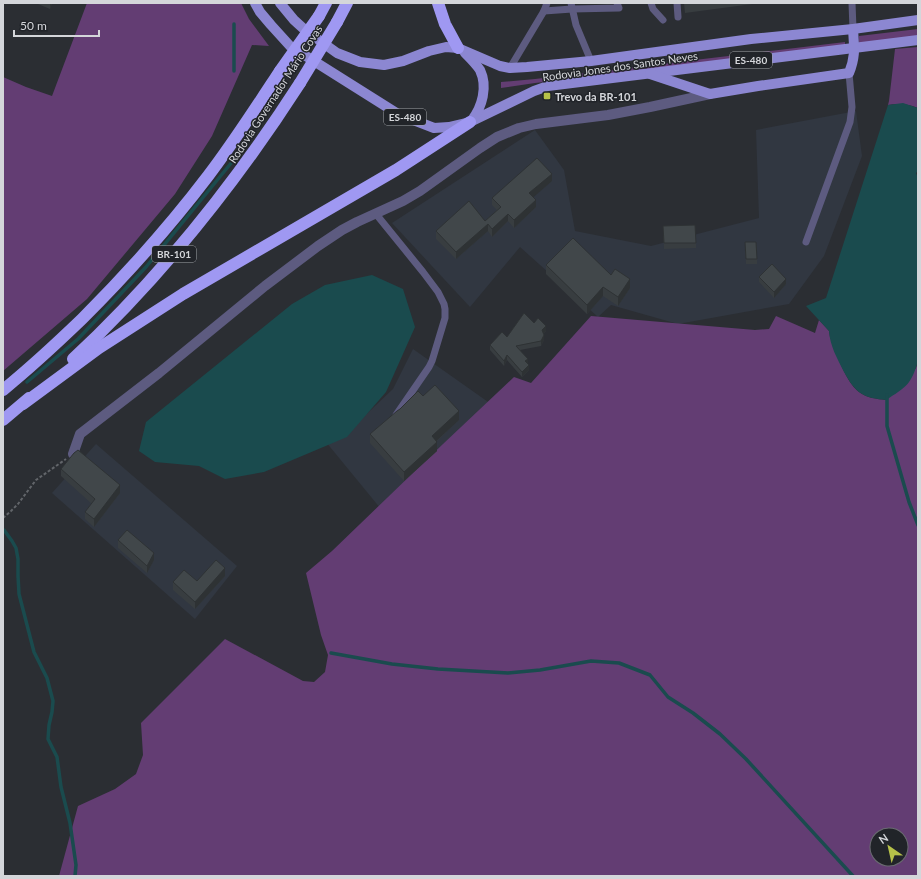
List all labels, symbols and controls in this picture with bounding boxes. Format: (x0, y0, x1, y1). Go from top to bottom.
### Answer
scale bar (14, 12, 99, 38)
text: 50 m (20, 18, 47, 33)
street label: Rodovia Governador Mário Covas (225, 22, 325, 165)
street label: Rodovia Jones dos Santos Neves (542, 49, 699, 83)
road number: ES-480 (730, 52, 772, 68)
place label: Trevo da BR-101 (555, 90, 637, 103)
marker: Trevo da BR-101 (542, 91, 552, 101)
road number: ES-480 (384, 109, 426, 125)
road number: BR-101 (152, 246, 196, 262)
north arrow (869, 827, 909, 867)
text: N (876, 831, 890, 846)

